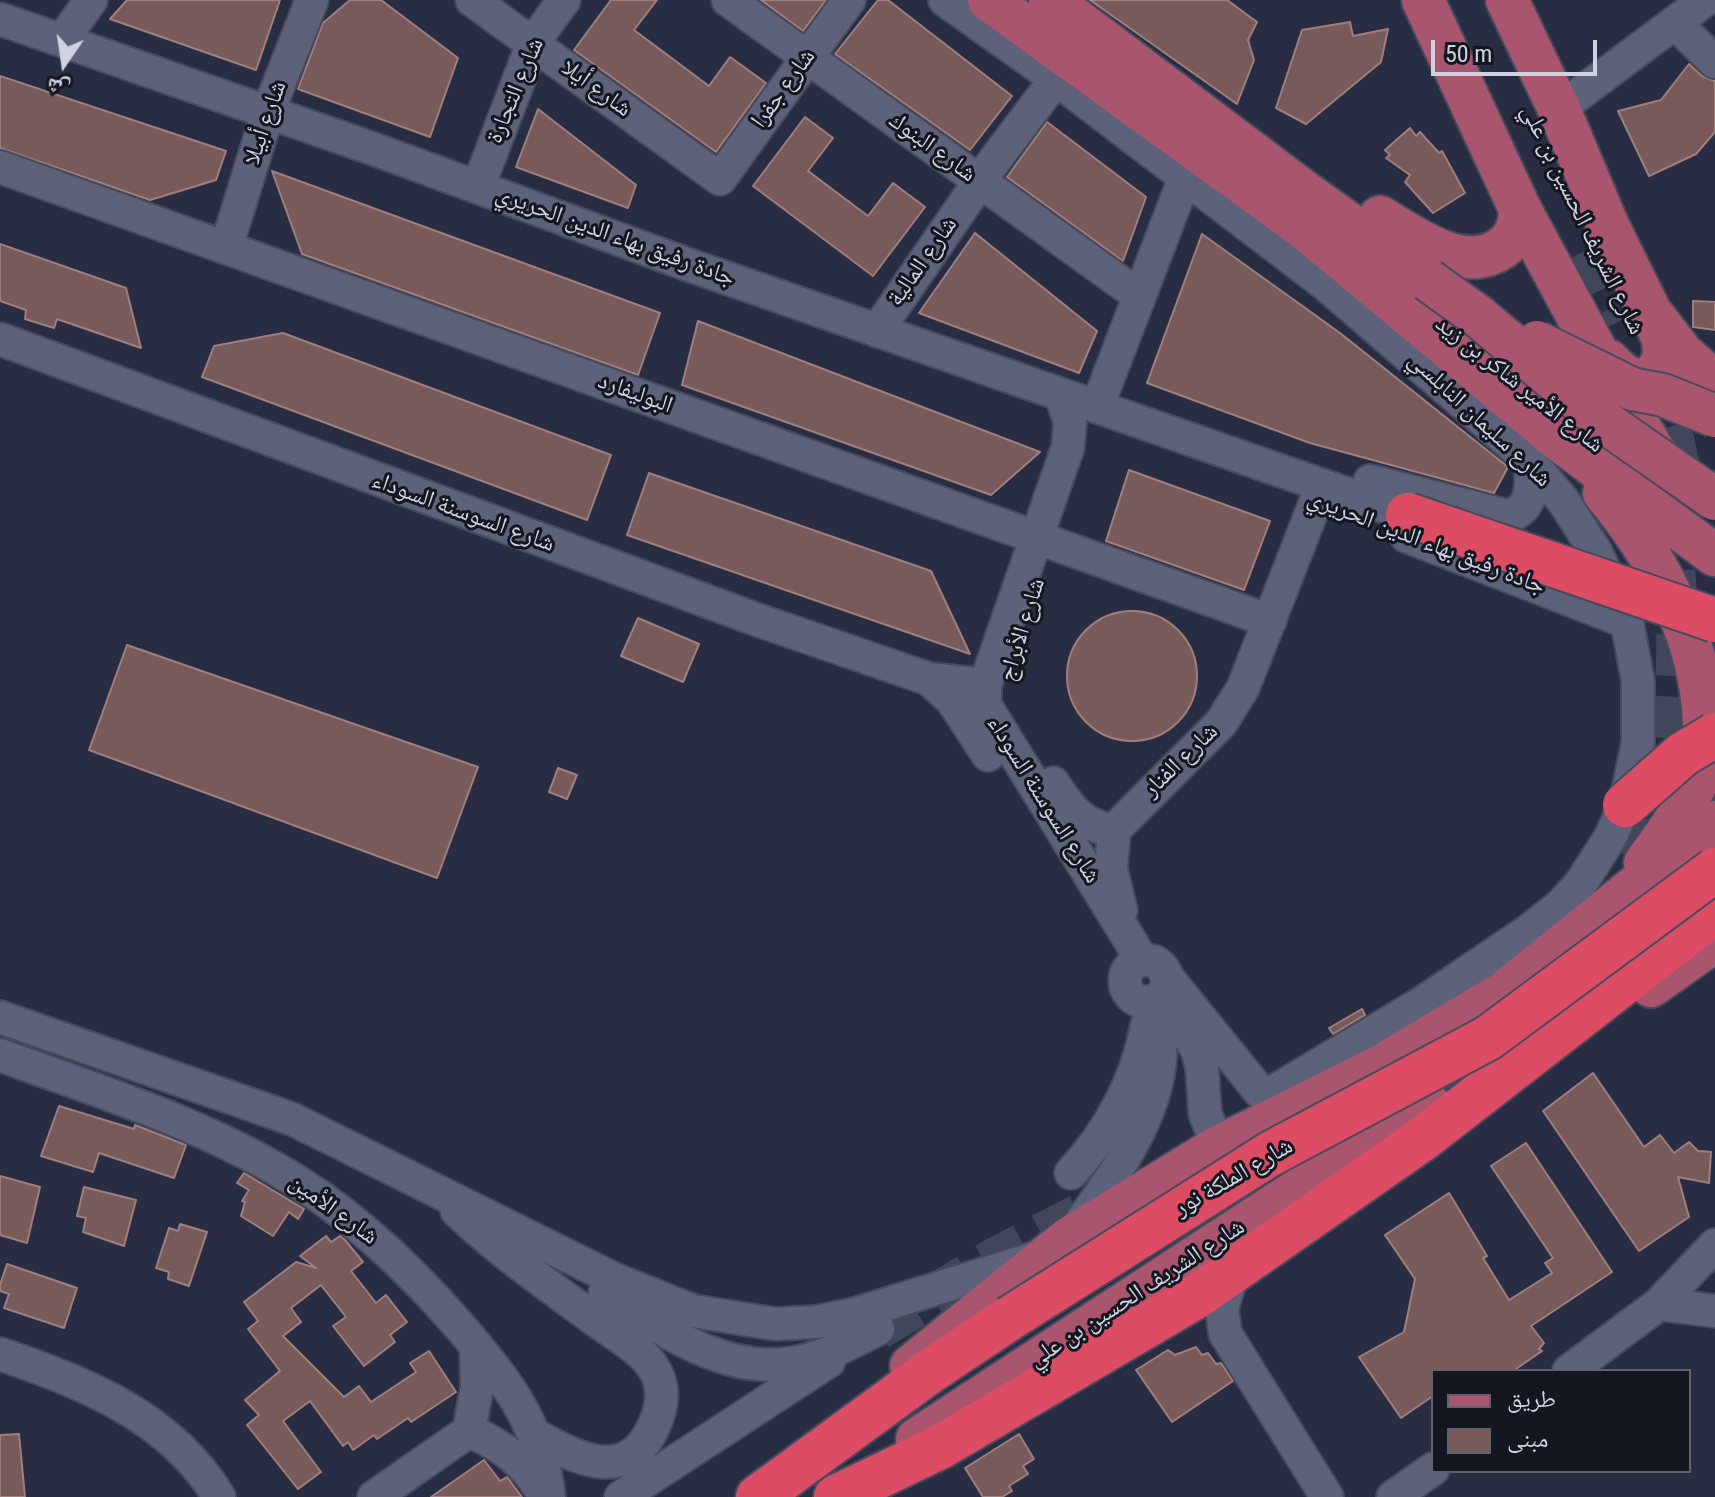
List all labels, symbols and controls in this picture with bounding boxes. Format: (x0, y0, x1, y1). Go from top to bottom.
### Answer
north arrow (24, 24, 104, 104)
scale bar (1435, 24, 1601, 74)
street label: شارع التجارة (481, 34, 551, 148)
text: 50 m (1445, 40, 1492, 68)
street label: شارع جفرا (746, 44, 822, 134)
street label: شارع أيلا (555, 54, 637, 124)
text: ش (44, 73, 73, 103)
street label: شارع أبيلا (238, 77, 294, 169)
street label: شارع الشريف الحسين بن علي (1514, 100, 1650, 340)
street label: شارع البنوك (883, 107, 981, 189)
street label: جادة رفيق بهاء الدين الحريري (491, 180, 739, 294)
street label: شارع المالية (882, 212, 964, 312)
street label: شارع الأمير شاكر بن زيد (1429, 310, 1609, 460)
street label: شارع سليمان النابلسي (1401, 346, 1557, 494)
street label: البوليفارد (594, 367, 676, 421)
street label: شارع السوسنة السوداء (368, 467, 558, 559)
street label: جادة رفيق بهاء الدين الحريري (1303, 484, 1549, 602)
street label: شارع الأبراج (994, 575, 1052, 685)
street label: شارع السوسنة السوداء (980, 711, 1106, 889)
street label: شارع الفنار (1137, 718, 1225, 804)
street label: شارع الملكة نور (1170, 1132, 1298, 1224)
street label: شارع الأمين (283, 1168, 383, 1252)
street label: شارع الشريف الحسين بن علي (1023, 1213, 1251, 1375)
legend (1431, 1369, 1691, 1473)
text: طريق (1507, 1385, 1556, 1413)
text: مبنى (1507, 1425, 1548, 1453)

